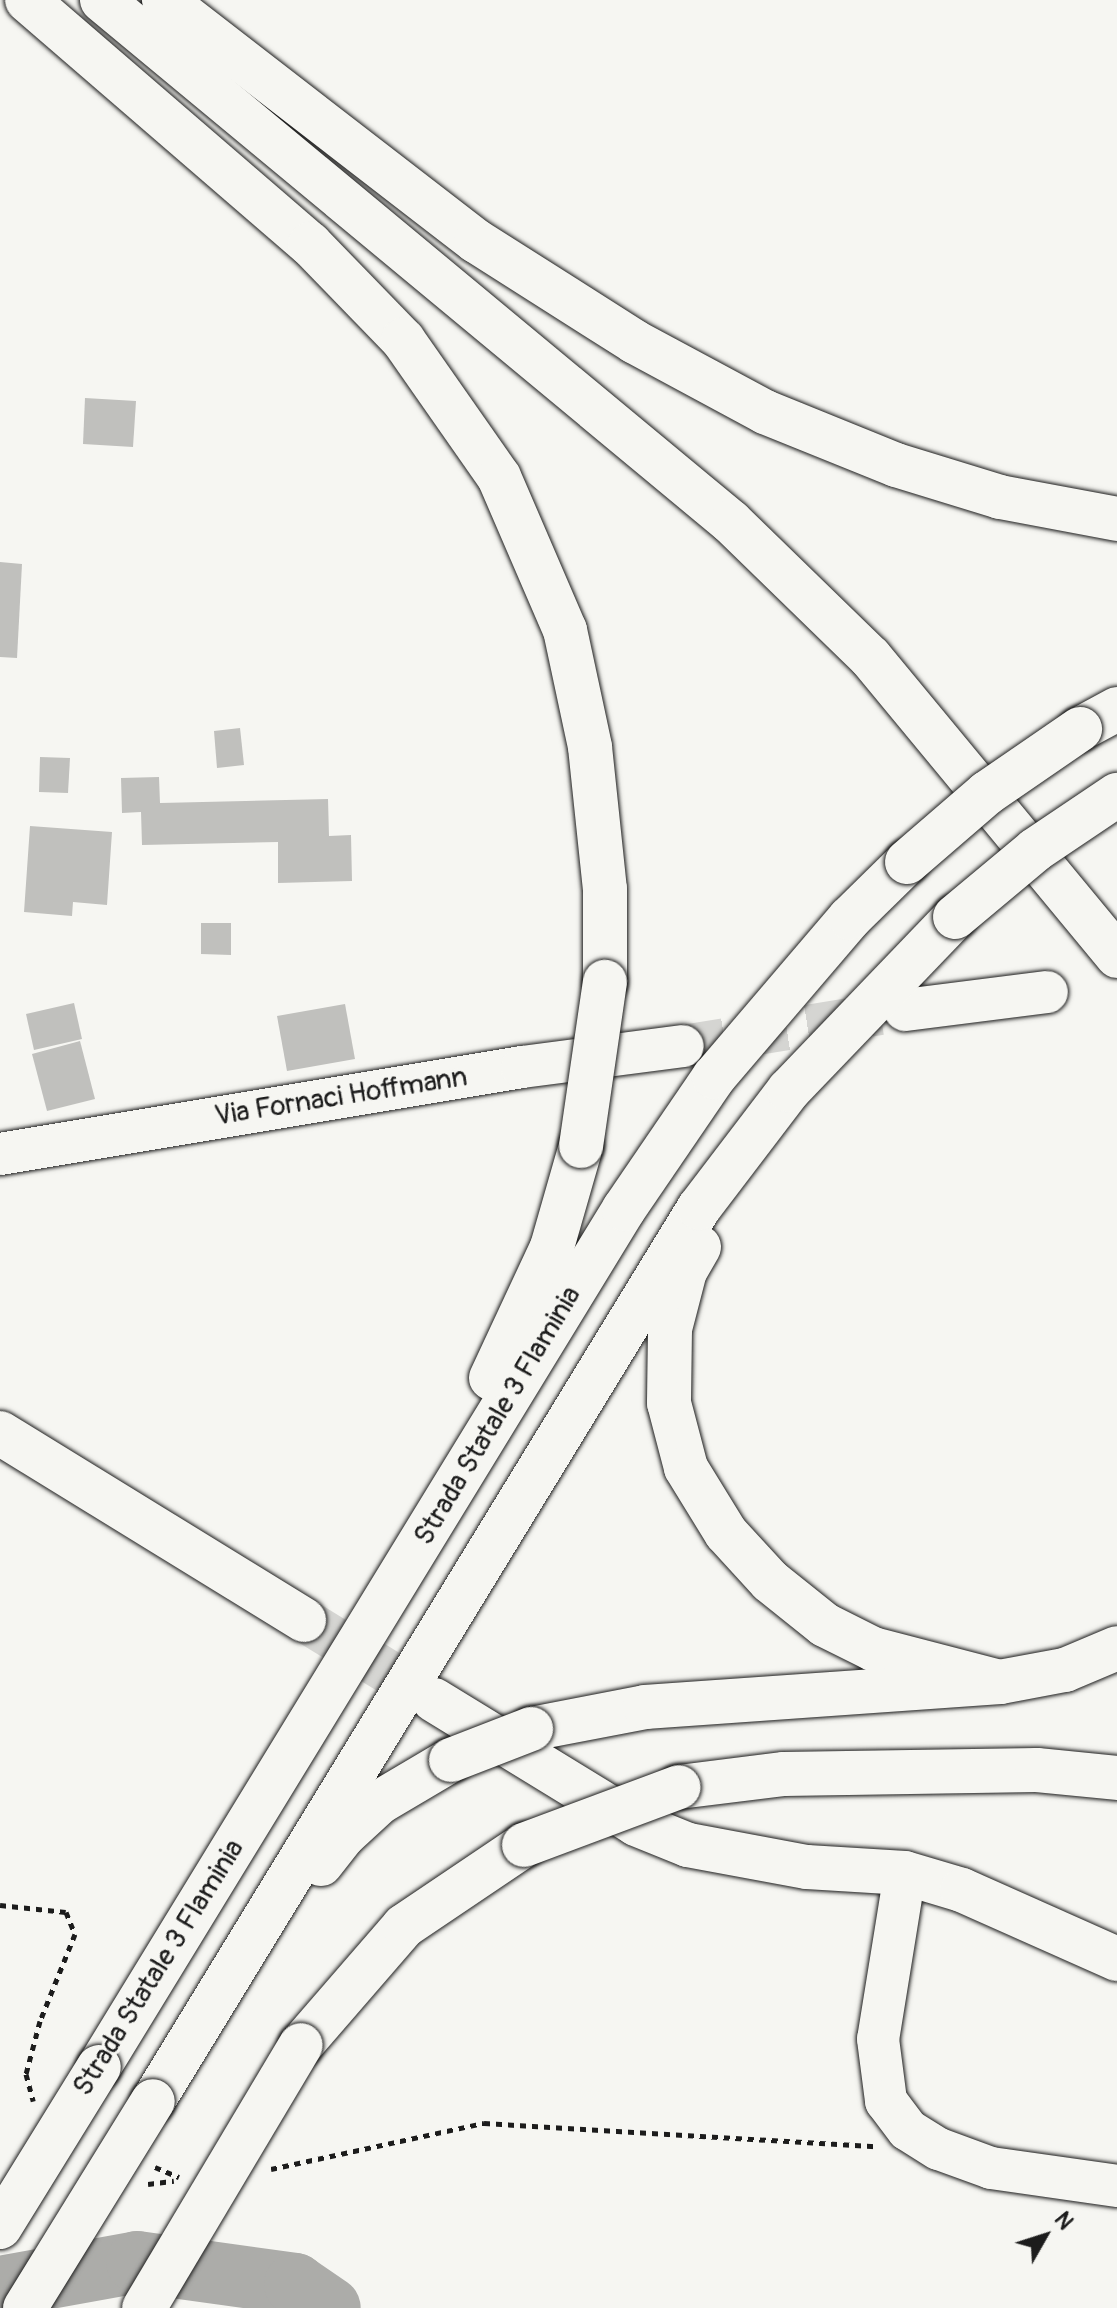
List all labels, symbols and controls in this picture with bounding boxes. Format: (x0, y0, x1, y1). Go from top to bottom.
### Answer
street label: Via Fornaci Hoffmann (212, 1060, 470, 1134)
street label: Strada Statale 3 Flaminia (407, 1281, 589, 1551)
street label: Strada Statale 3 Flaminia (66, 1834, 252, 2102)
north arrow (1005, 2196, 1085, 2276)
text: N (1048, 2206, 1079, 2235)

